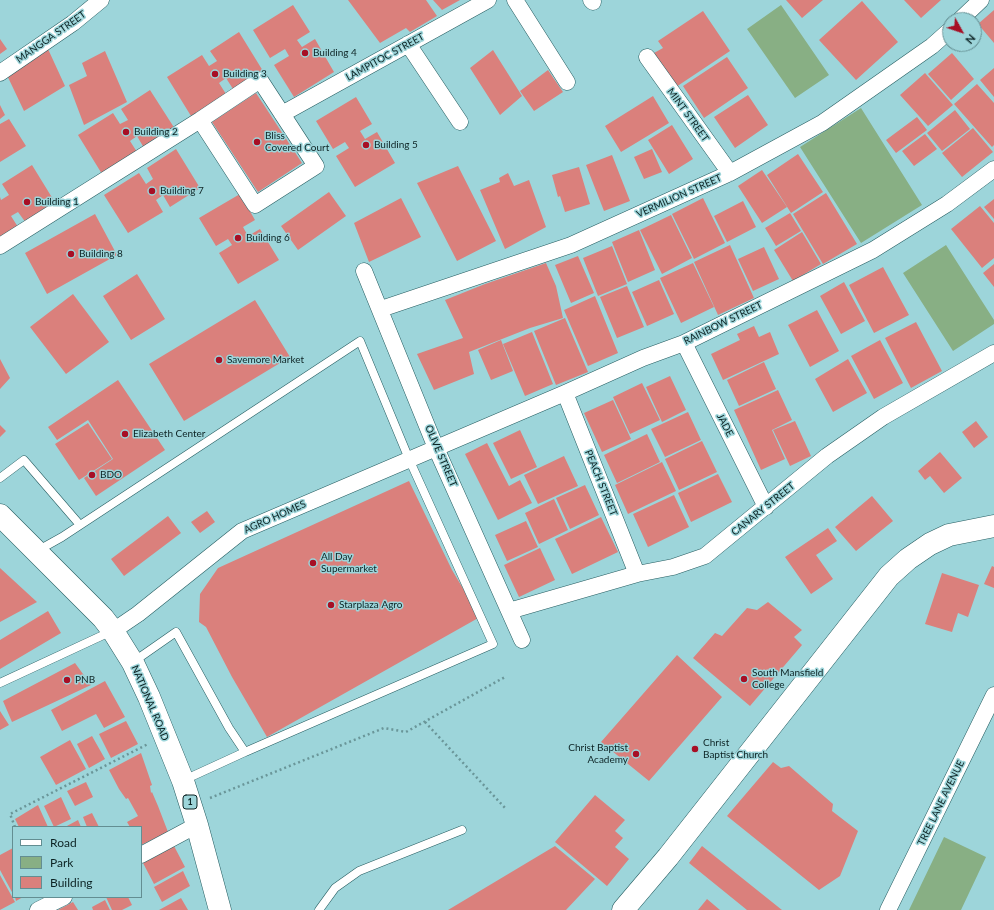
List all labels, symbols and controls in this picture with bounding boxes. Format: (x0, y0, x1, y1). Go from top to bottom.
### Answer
street label: MANGGA STREET (14, 8, 88, 66)
north arrow (942, 12, 982, 52)
street label: LAMPITOC STREET (344, 30, 426, 84)
text: N (963, 32, 979, 47)
place label: Building 4 (313, 47, 357, 59)
marker: Building 4 (300, 48, 310, 58)
place label: Building 3 (223, 68, 267, 80)
marker: Building 3 (210, 69, 220, 79)
street label: MINT STREET (665, 86, 711, 144)
place label: Building 2 (134, 126, 178, 138)
marker: Building 2 (121, 127, 131, 137)
place label: Bliss Covered Court (265, 130, 329, 154)
marker: Bliss Covered Court (252, 137, 262, 147)
place label: Building 5 (374, 139, 418, 151)
marker: Building 5 (361, 140, 371, 150)
street label: VERMILION STREET (634, 172, 724, 220)
place label: Building 7 (160, 185, 204, 197)
marker: Building 7 (147, 186, 157, 196)
place label: Building 1 (35, 196, 79, 208)
marker: Building 1 (22, 197, 32, 207)
place label: Building 6 (246, 232, 290, 244)
marker: Building 6 (233, 233, 243, 243)
place label: Building 8 (79, 248, 123, 260)
marker: Building 8 (66, 249, 76, 259)
street label: RAINBOW STREET (682, 299, 764, 347)
place label: Savemore Market (227, 354, 304, 366)
marker: Savemore Market (214, 355, 224, 365)
street label: JADE (714, 411, 736, 439)
street label: OLIVE STREET (423, 423, 459, 489)
place label: Elizabeth Center (133, 428, 205, 440)
marker: Elizabeth Center (120, 429, 130, 439)
street label: PEACH STREET (582, 448, 620, 518)
place label: BDO (100, 469, 122, 481)
marker: BDO (87, 470, 97, 480)
street label: CANARY STREET (729, 480, 797, 538)
street label: AGRO HOMES (242, 498, 308, 536)
place label: All Day Supermarket (321, 551, 377, 574)
marker: All Day Supermarket (308, 558, 318, 568)
place label: Starplaza Agro (339, 599, 402, 611)
marker: Starplaza Agro (326, 600, 336, 610)
street label: NATIONAL ROAD (129, 663, 171, 743)
place label: South Mansfield College (752, 667, 823, 690)
place label: PNB (75, 674, 95, 686)
marker: South Mansfield College (739, 674, 749, 684)
marker: PNB (62, 675, 72, 685)
place label: Christ Baptist Church (703, 737, 768, 760)
place label: Christ Baptist Academy (568, 742, 628, 766)
marker: Christ Baptist Church (690, 744, 700, 754)
marker: Christ Baptist Academy (631, 749, 641, 759)
street label: TREE LANE AVENUE (915, 758, 967, 848)
road number: 1 (183, 795, 197, 809)
legend (12, 826, 142, 898)
text: Road (50, 835, 77, 850)
text: Park (50, 855, 73, 870)
text: Building (50, 875, 93, 890)

